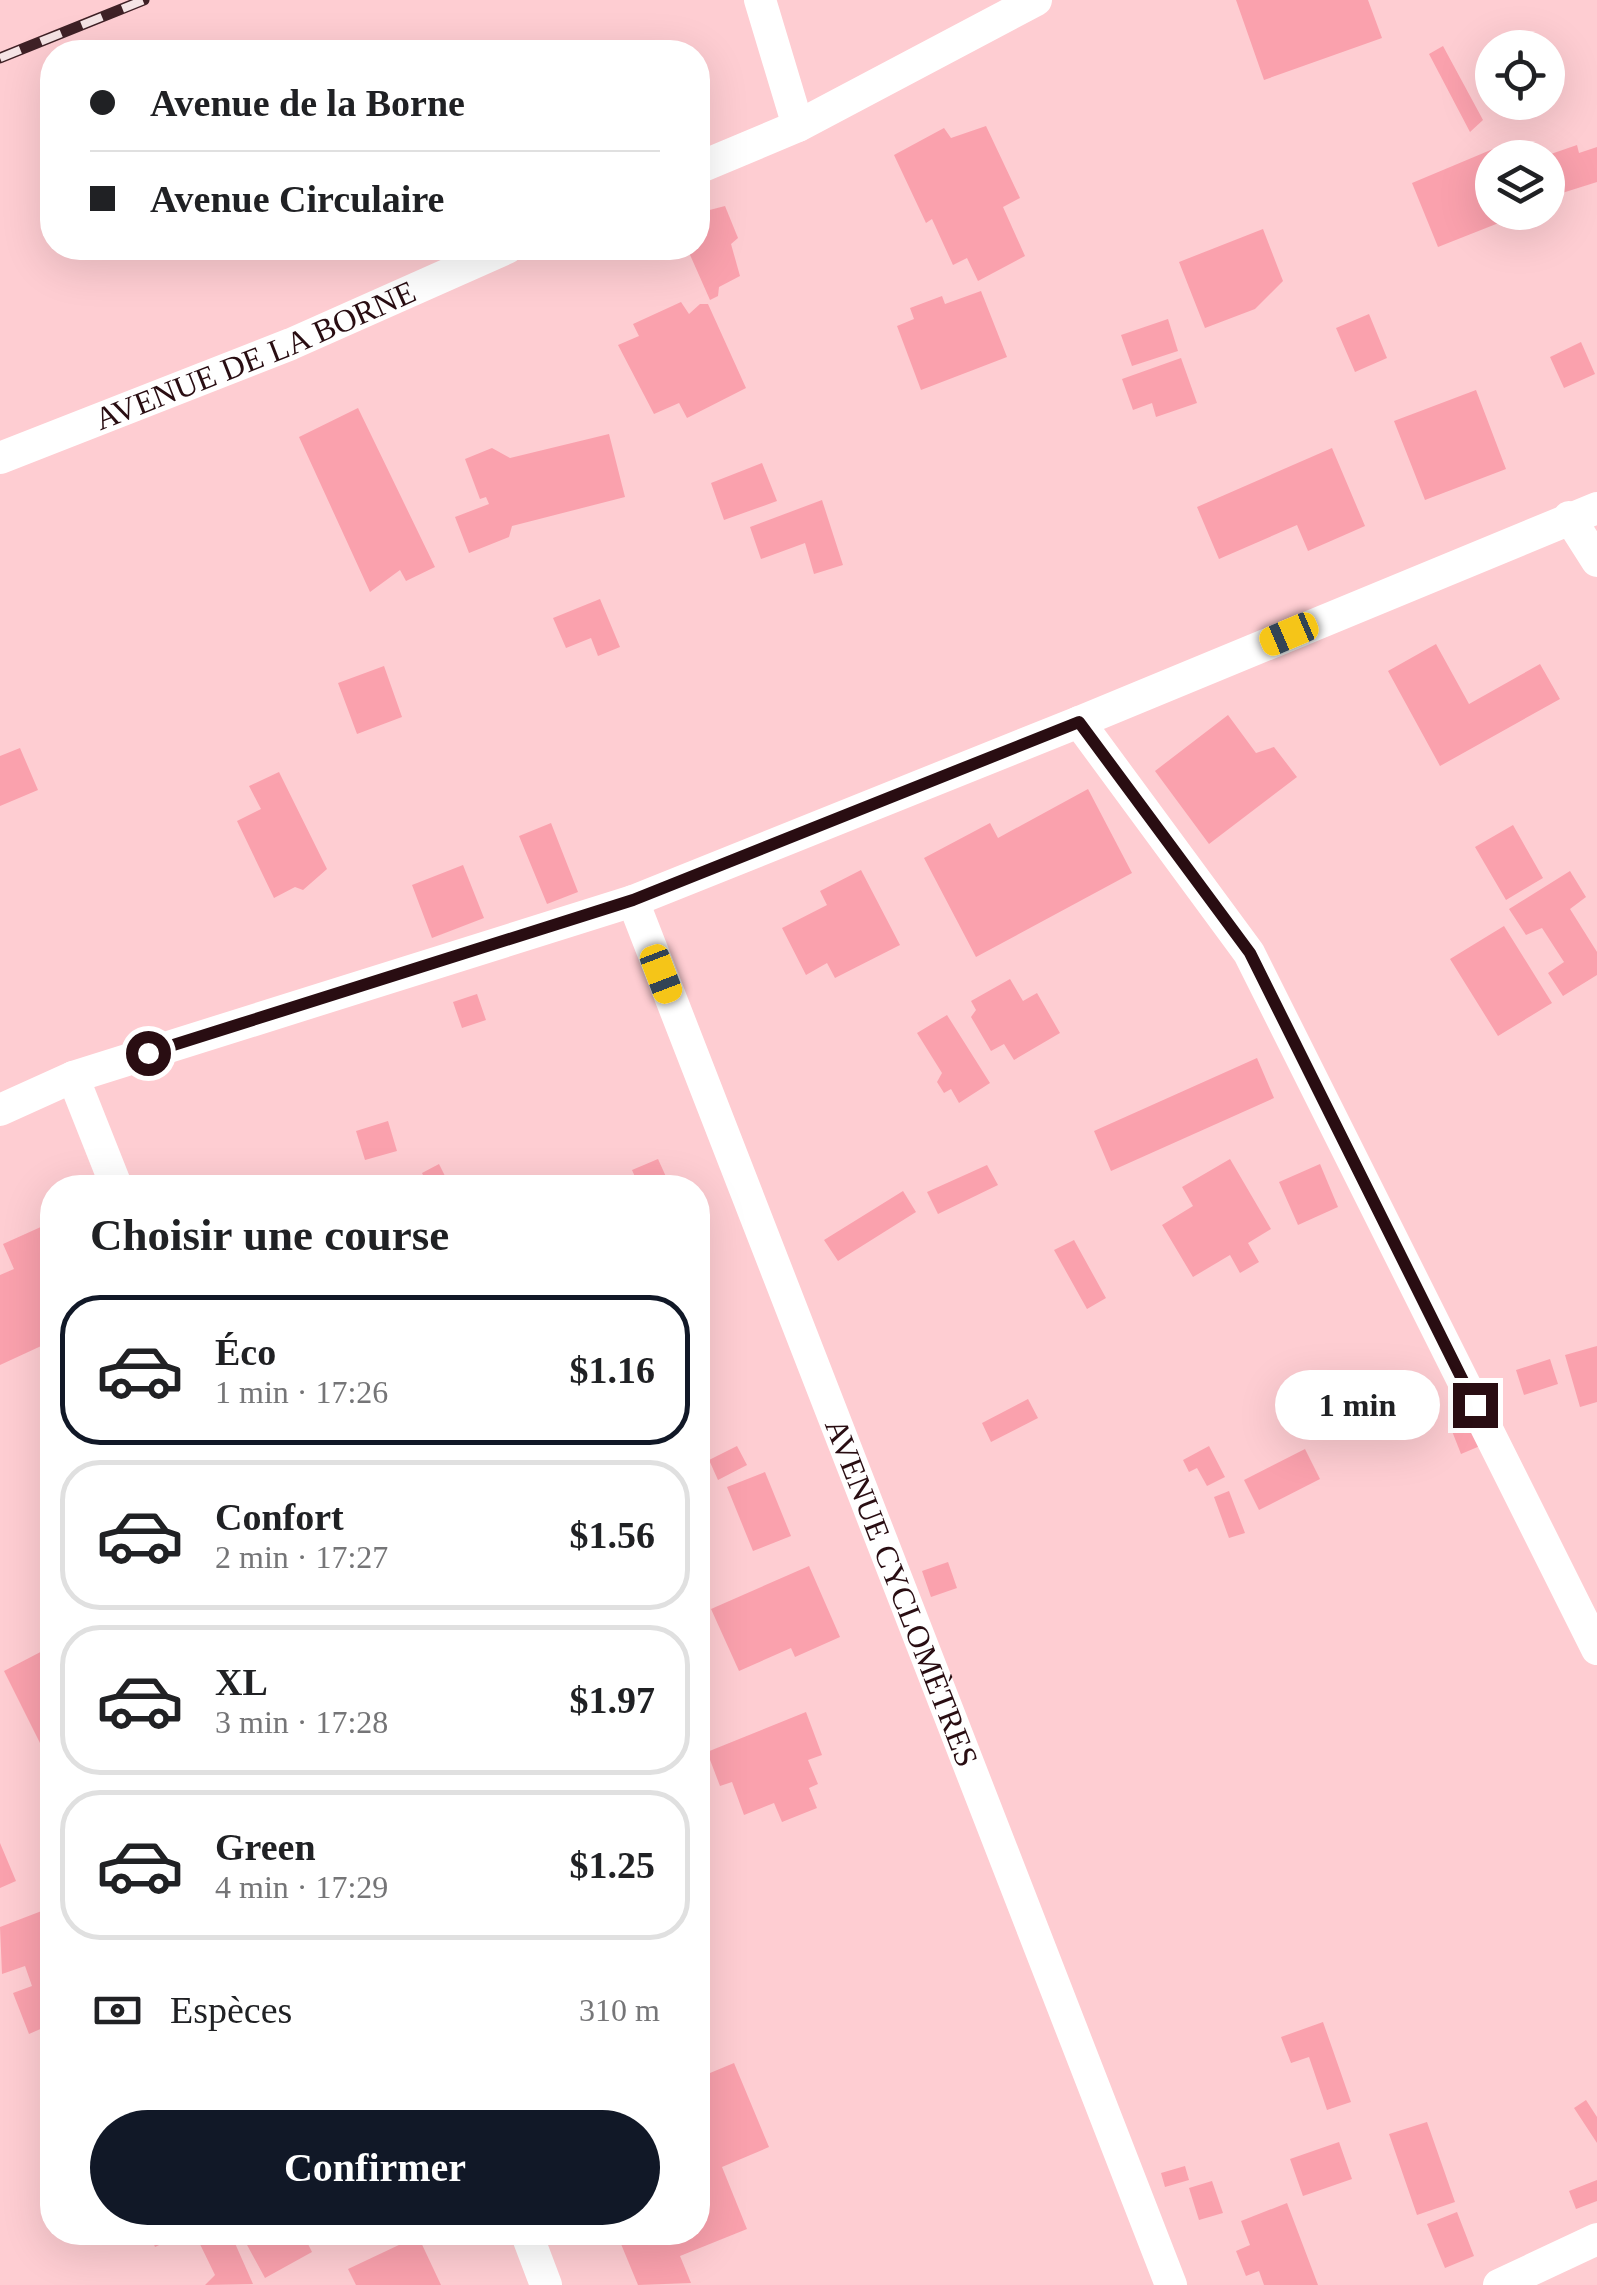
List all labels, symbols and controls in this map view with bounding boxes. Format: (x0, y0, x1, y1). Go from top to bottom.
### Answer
map controls (1475, 30, 1565, 230)
button: locate (1475, 30, 1565, 120)
text: Avenue de la Borne (150, 82, 465, 124)
button: layers (1475, 140, 1565, 230)
text: Avenue Circulaire (150, 178, 444, 220)
street label: AVENUE DE LA BORNE (90, 273, 421, 437)
car (1256, 608, 1322, 660)
car (636, 941, 686, 1007)
route start (126, 1031, 171, 1076)
text: Choisir une course (90, 1210, 449, 1260)
icon: car (95, 1325, 185, 1415)
text: Éco (215, 1331, 276, 1373)
text: $1.16 (570, 1349, 655, 1391)
callout: 1 min (1275, 1370, 1440, 1440)
text: 1 min · 17:26 (215, 1374, 388, 1410)
route end (1453, 1383, 1498, 1428)
text: 1 min (1319, 1387, 1396, 1423)
street label: AVENUE CYCLOMÈTRES (818, 1414, 986, 1772)
icon: car (95, 1490, 185, 1580)
text: Confort (215, 1496, 344, 1538)
text: $1.56 (570, 1514, 655, 1556)
text: 2 min · 17:27 (215, 1539, 388, 1575)
icon: car (95, 1655, 185, 1745)
text: XL (215, 1661, 268, 1703)
text: $1.97 (570, 1679, 655, 1721)
text: 3 min · 17:28 (215, 1704, 388, 1740)
icon: car (95, 1820, 185, 1910)
text: Green (215, 1826, 316, 1868)
text: $1.25 (570, 1844, 655, 1886)
text: 4 min · 17:29 (215, 1869, 388, 1905)
icon: cash (90, 1983, 145, 2038)
text: Espèces (170, 1989, 292, 2031)
text: 310 m (579, 1992, 660, 2028)
button: Confirmer (90, 2110, 660, 2225)

